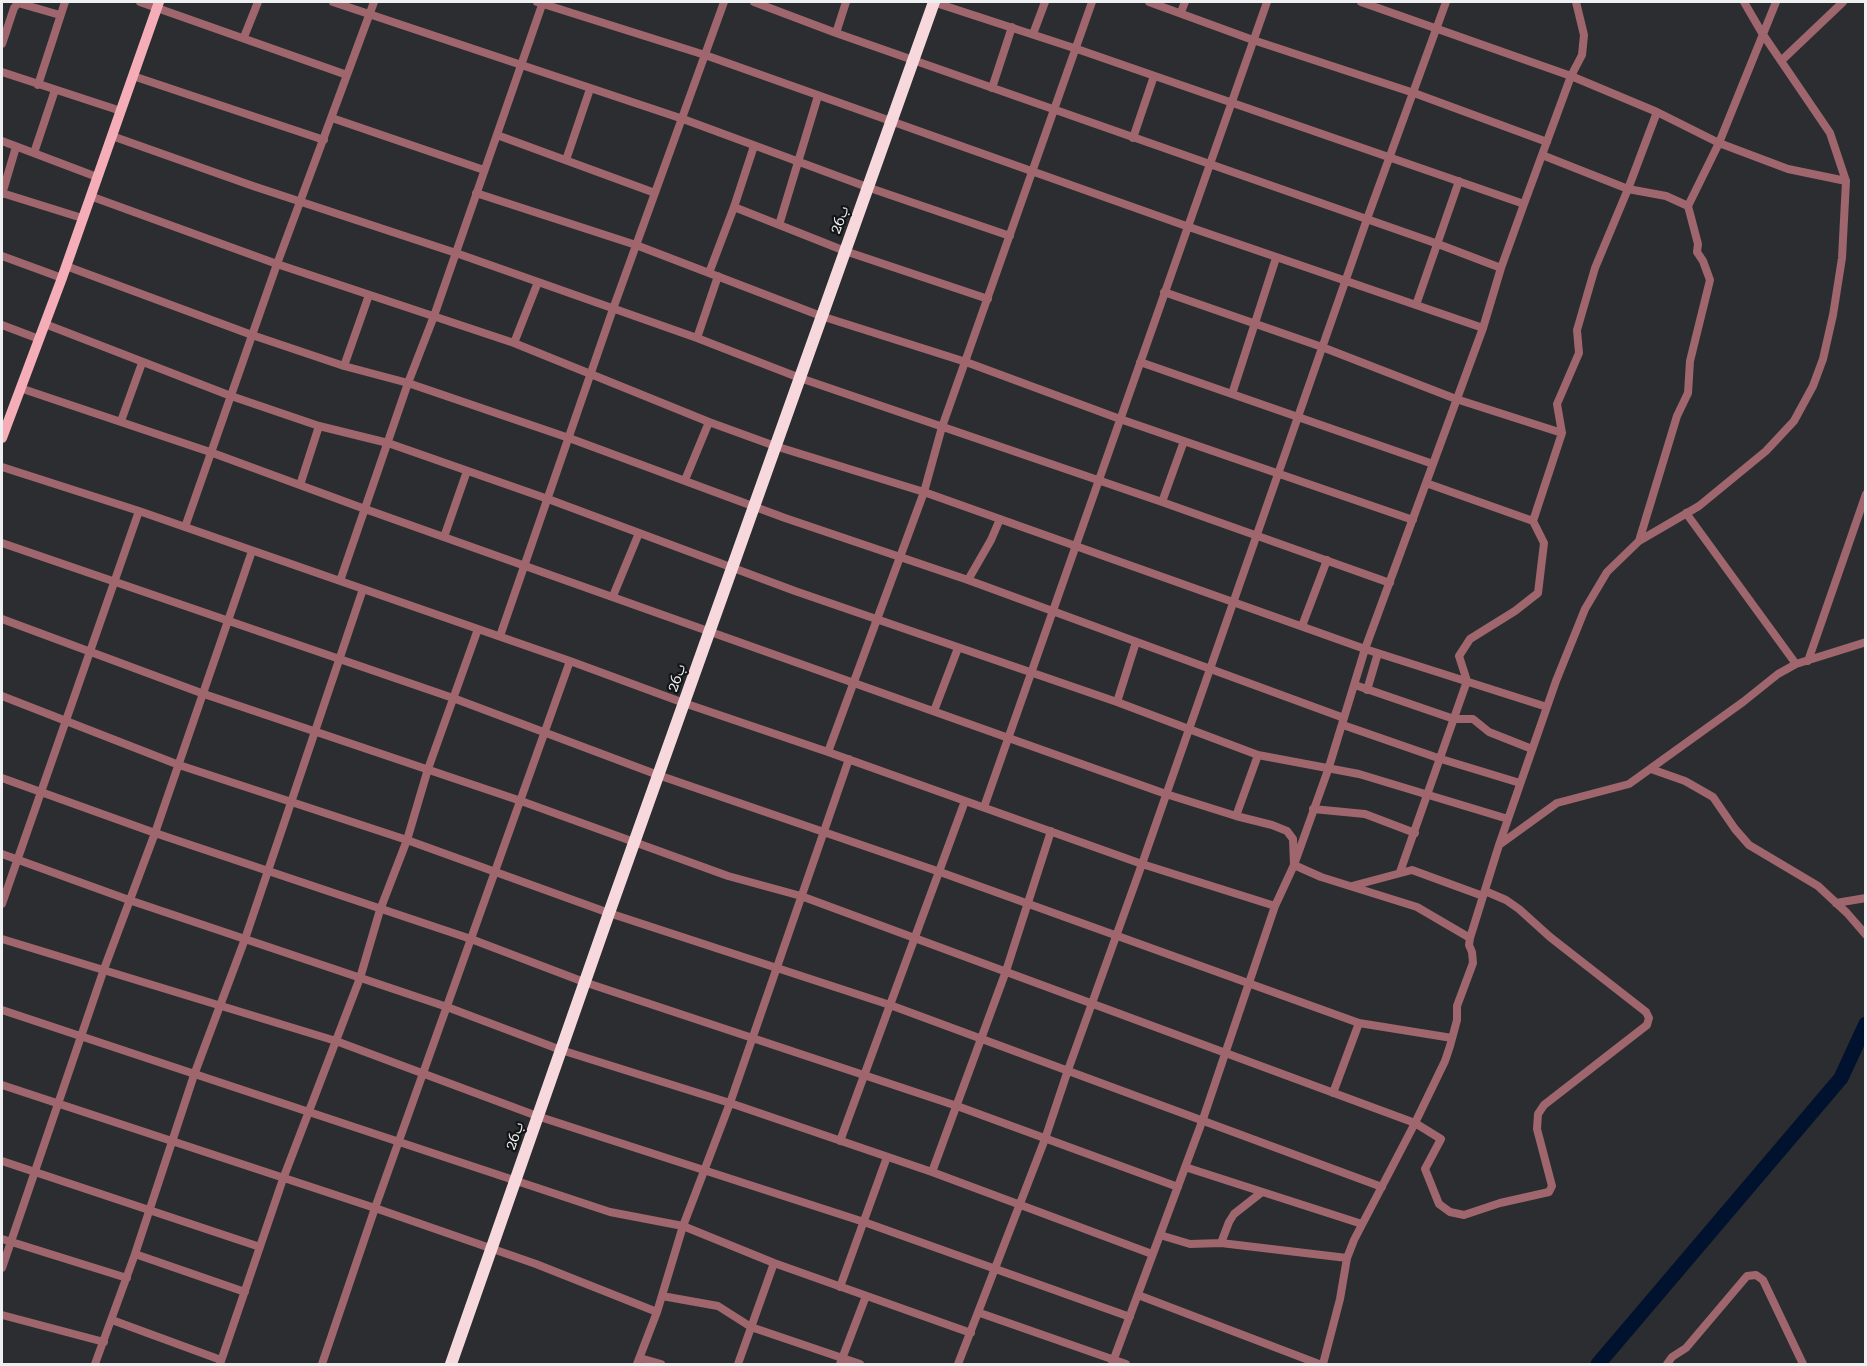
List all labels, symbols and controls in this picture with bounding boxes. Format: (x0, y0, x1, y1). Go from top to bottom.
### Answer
street label: 26ب (827, 204, 853, 236)
street label: 26ب (664, 662, 690, 694)
street label: 26ب (502, 1120, 528, 1152)

